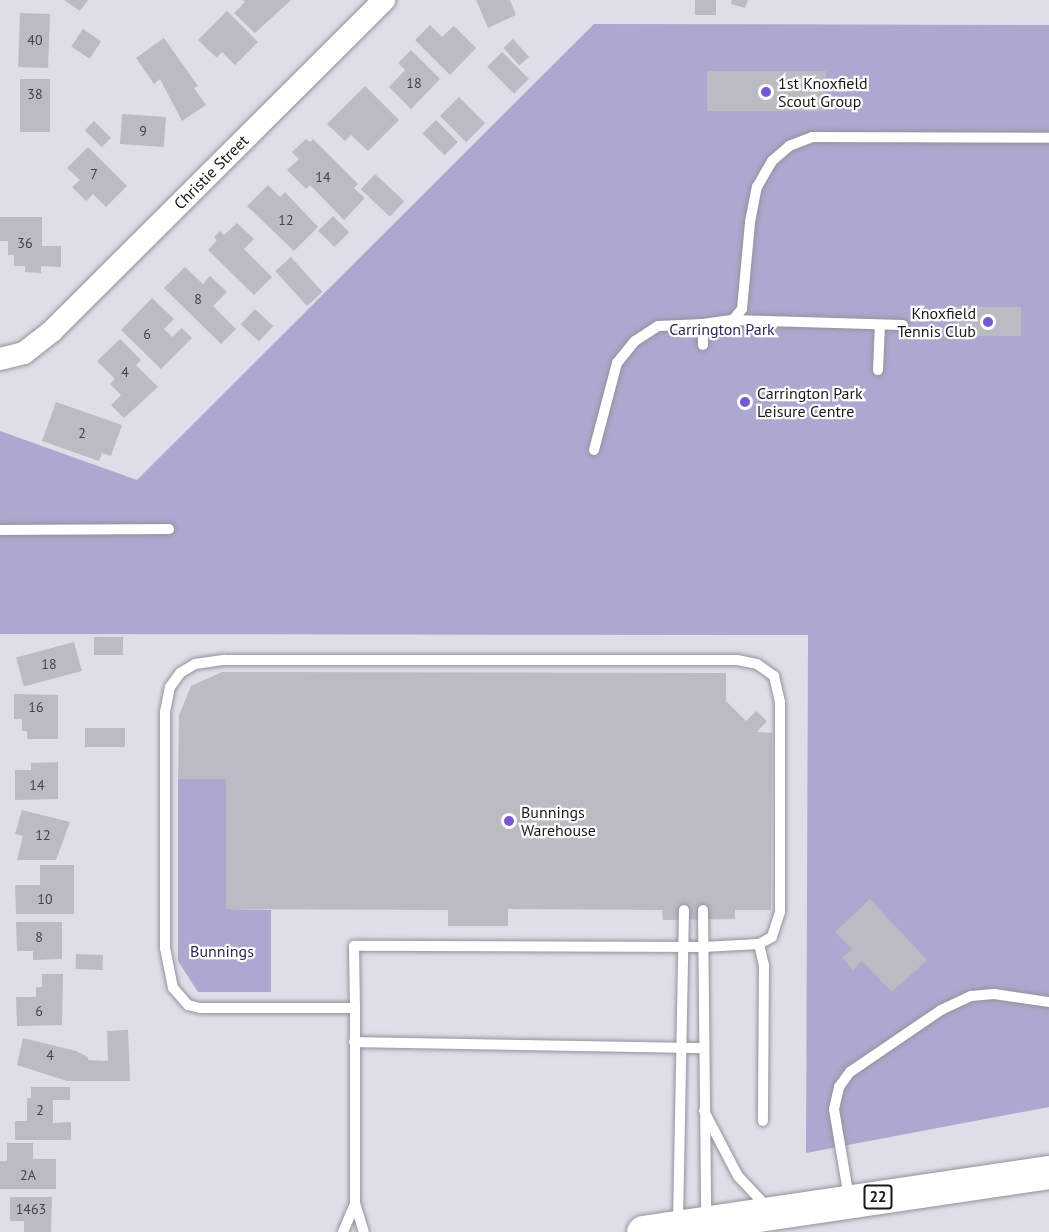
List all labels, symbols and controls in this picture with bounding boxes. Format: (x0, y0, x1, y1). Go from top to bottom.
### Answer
house number: 40 (27, 32, 43, 48)
place label: 1st Knoxfield Scout Group (778, 73, 868, 111)
house number: 18 (406, 75, 422, 91)
marker: 1st Knoxfield Scout Group (759, 85, 773, 99)
house number: 38 (27, 86, 43, 102)
house number: 9 (139, 123, 147, 139)
street label: Christie Street (170, 131, 252, 213)
house number: 7 (90, 166, 98, 182)
house number: 14 (315, 169, 331, 185)
house number: 12 (278, 212, 294, 228)
house number: 36 (17, 235, 33, 251)
house number: 8 (194, 291, 202, 307)
place label: Knoxfield Tennis Club (897, 303, 976, 341)
marker: Knoxfield Tennis Club (981, 315, 995, 329)
park label: Carrington Park (669, 319, 775, 339)
house number: 6 (143, 326, 151, 342)
house number: 4 (121, 364, 129, 380)
place label: Carrington Park Leisure Centre (757, 383, 863, 421)
marker: Carrington Park Leisure Centre (738, 395, 752, 409)
house number: 2 (78, 425, 86, 441)
house number: 18 (41, 656, 57, 672)
house number: 16 (28, 699, 44, 715)
house number: 14 (29, 777, 45, 793)
place label: Bunnings Warehouse (521, 802, 596, 840)
marker: Bunnings Warehouse (502, 814, 516, 828)
house number: 12 (35, 827, 51, 843)
house number: 10 (37, 891, 53, 907)
house number: 8 (35, 929, 43, 945)
park label: Bunnings (190, 941, 254, 961)
house number: 6 (35, 1003, 43, 1019)
house number: 4 (46, 1047, 54, 1063)
house number: 2 (36, 1102, 44, 1118)
house number: 2A (20, 1167, 36, 1183)
road number: 22 (863, 1185, 893, 1209)
house number: 1463 (16, 1201, 46, 1217)

